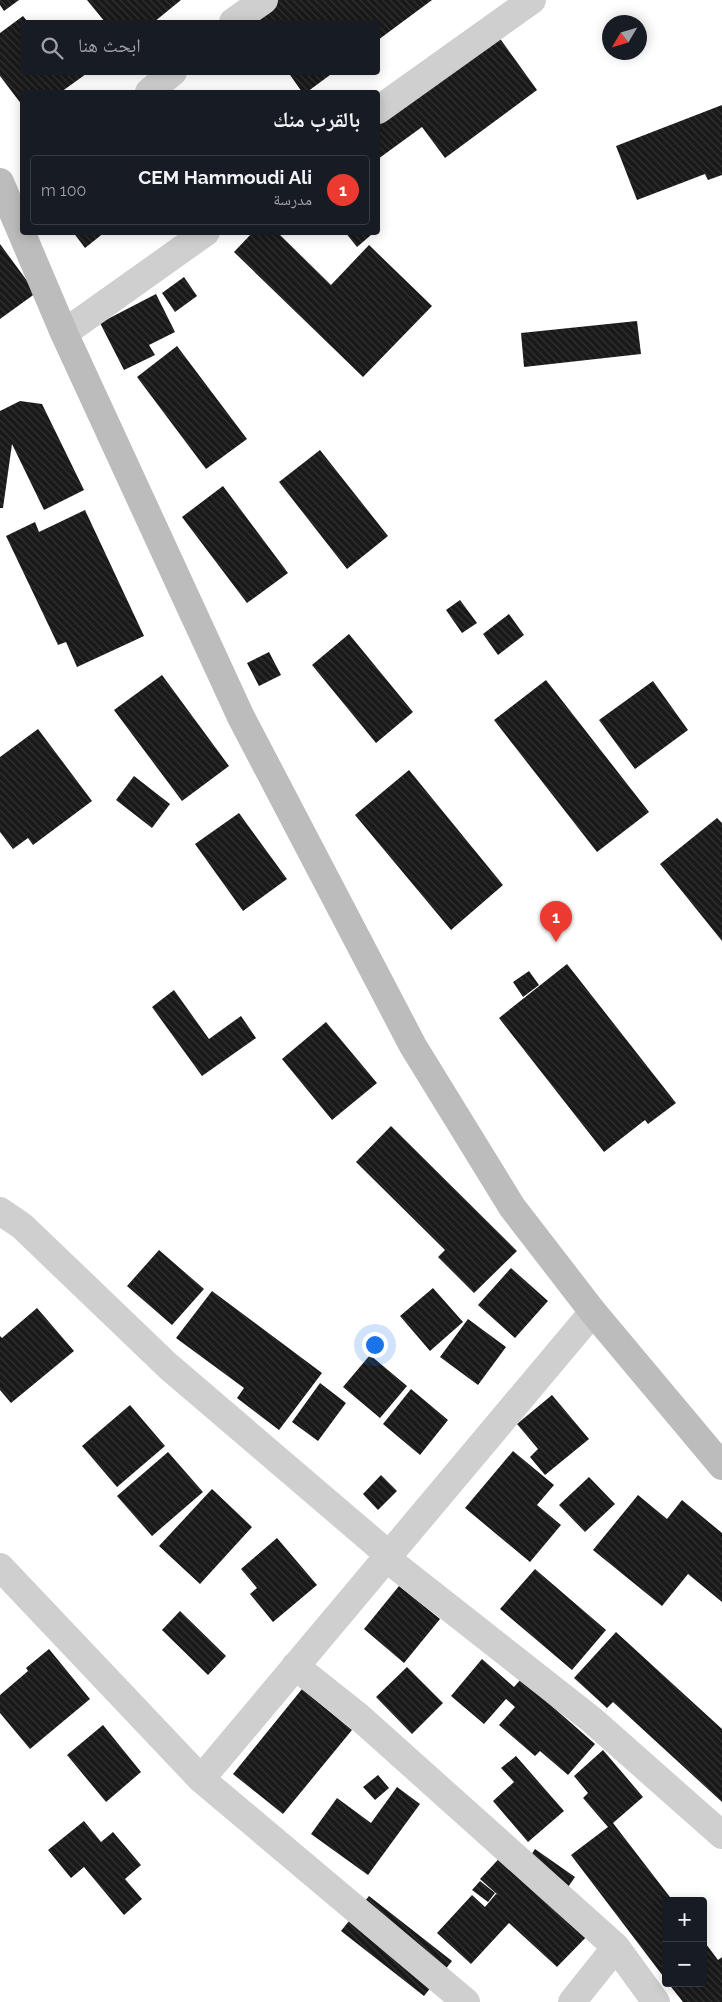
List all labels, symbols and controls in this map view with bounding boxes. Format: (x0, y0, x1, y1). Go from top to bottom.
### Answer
north arrow (602, 15, 647, 60)
search box (20, 20, 380, 75)
icon: search (38, 34, 66, 62)
text: ابحث هنا (78, 34, 141, 56)
text: بالقرب منك (273, 107, 360, 132)
text: CEM Hammoudi Ali (138, 166, 312, 188)
text: 100 m (41, 181, 86, 200)
text: 1 (339, 181, 347, 200)
text: مدرسة (273, 190, 312, 209)
pin: 1 (540, 901, 572, 942)
your location (362, 1332, 388, 1358)
map controls (662, 1897, 707, 1987)
button: + (662, 1897, 707, 1942)
button: − (662, 1942, 707, 1987)

